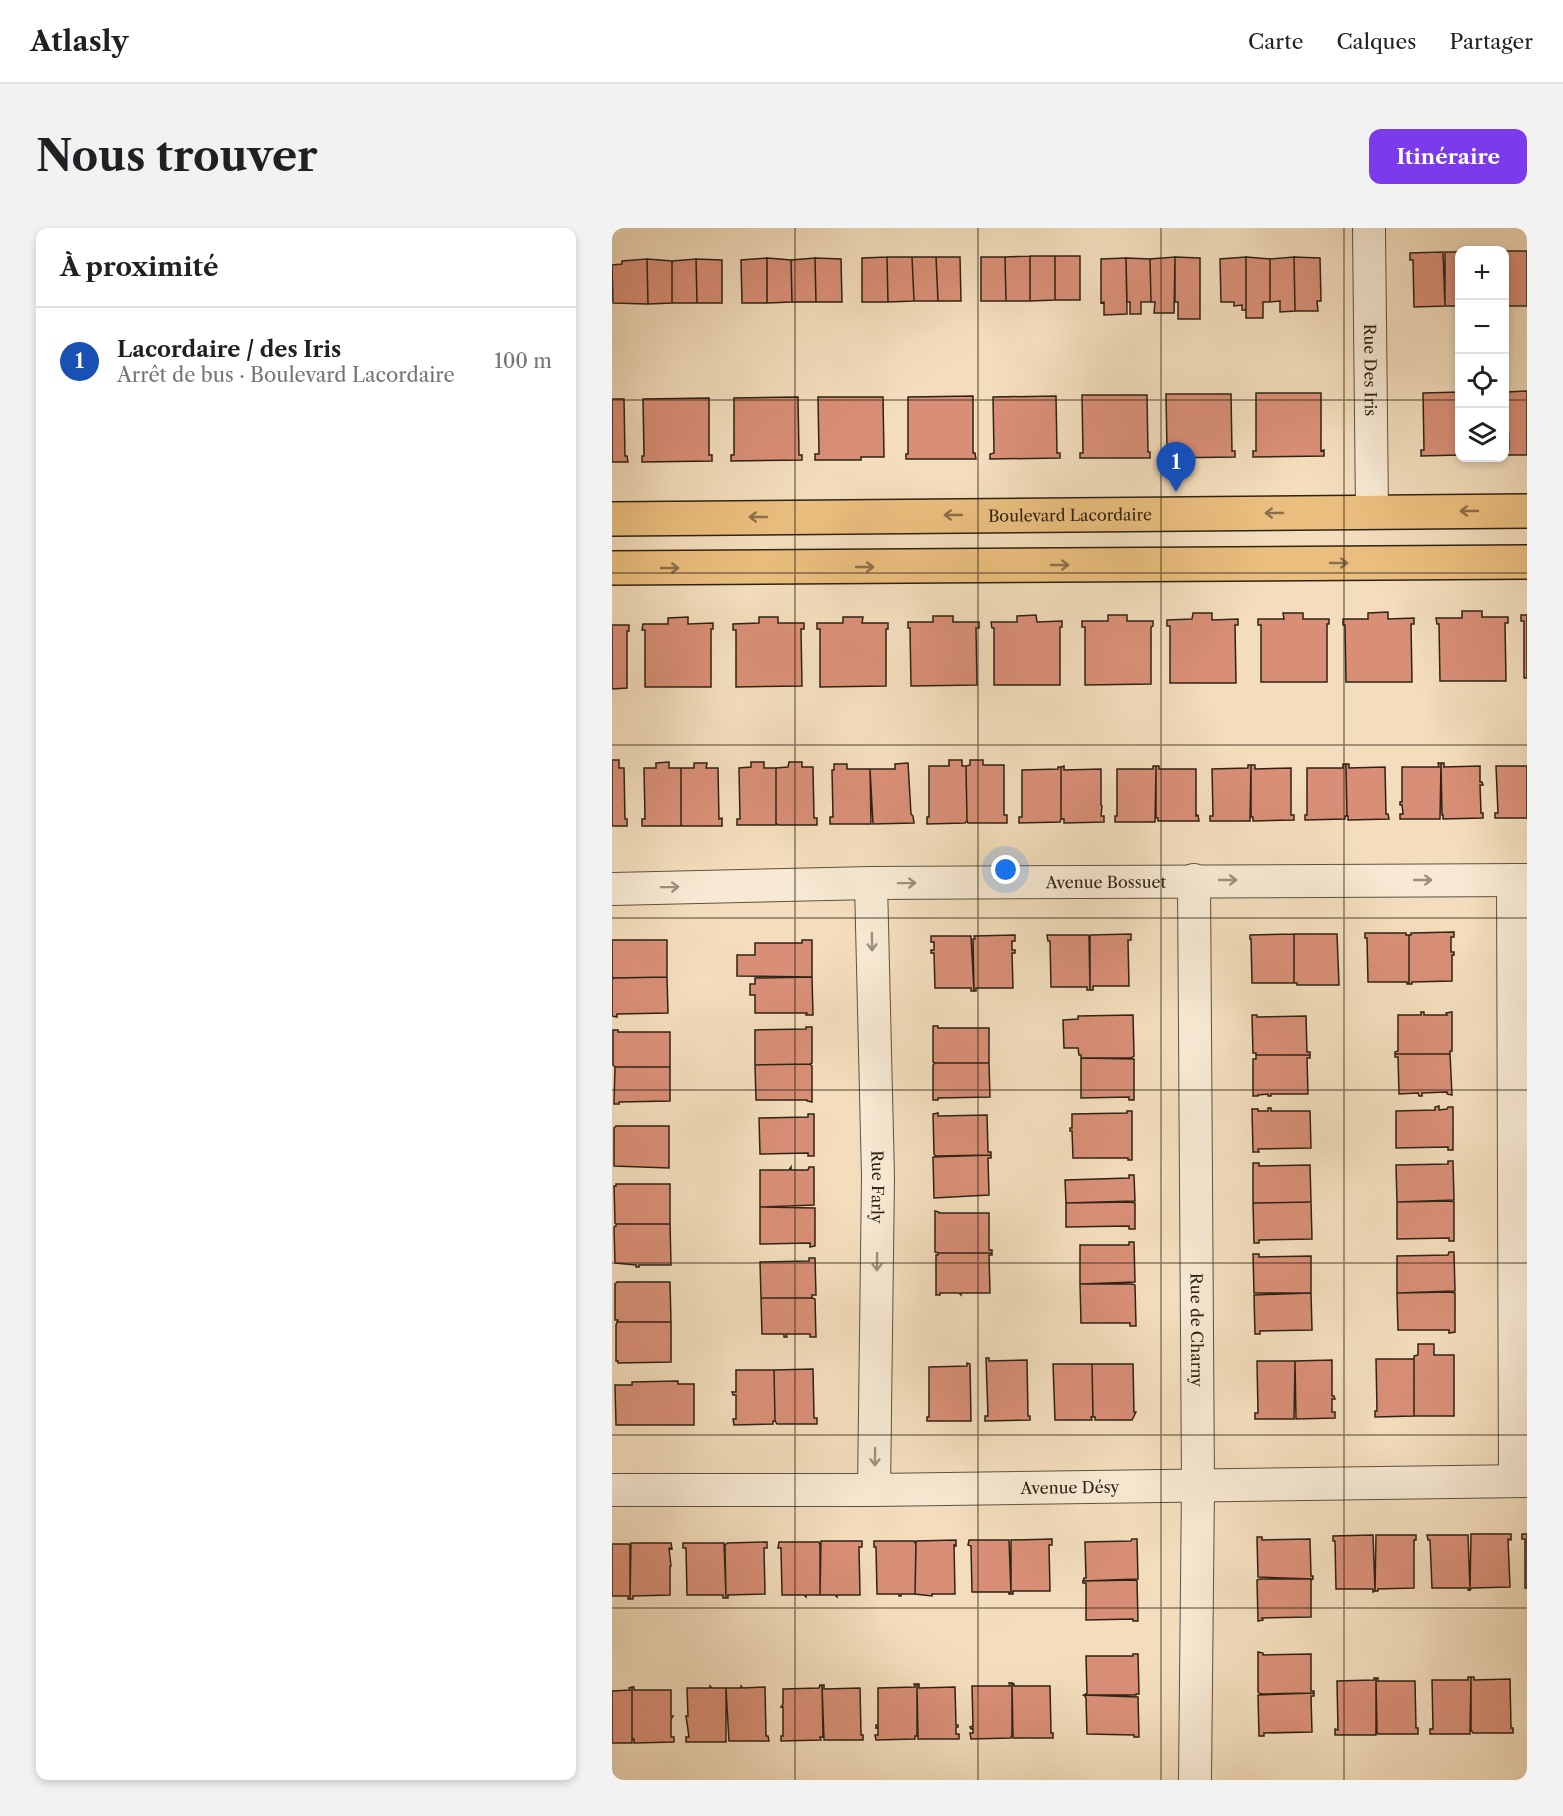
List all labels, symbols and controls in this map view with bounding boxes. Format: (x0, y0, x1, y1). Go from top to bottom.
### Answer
text: Atlasly (30, 24, 129, 58)
text: Carte (1248, 29, 1303, 54)
text: Calques (1336, 29, 1416, 54)
text: Partager (1449, 29, 1533, 54)
button: Itinéraire (1369, 129, 1527, 184)
text: Nous trouver (36, 130, 318, 182)
map controls (1455, 246, 1509, 462)
button: + (1455, 246, 1509, 300)
text: À proximité (60, 251, 219, 283)
button: − (1455, 300, 1509, 354)
street label: Rue Des Iris (1360, 324, 1381, 416)
text: Lacordaire / des Iris (117, 336, 341, 363)
text: 1 (75, 349, 84, 373)
text: 100 m (494, 349, 552, 373)
button: locate (1455, 354, 1509, 408)
text: Arrêt de bus · Boulevard Lacordaire (117, 363, 455, 387)
button: layers (1455, 408, 1509, 462)
pin: 1 (1156, 442, 1196, 492)
street label: Boulevard Lacordaire (988, 504, 1152, 526)
one-way arrow (1459, 505, 1479, 517)
one-way arrow (1264, 507, 1284, 519)
one-way arrow (943, 509, 963, 521)
one-way arrow (748, 511, 768, 523)
one-way arrow (1329, 558, 1349, 569)
one-way arrow (1050, 559, 1070, 571)
one-way arrow (855, 561, 875, 572)
one-way arrow (660, 562, 680, 574)
your location (991, 855, 1020, 884)
street label: Avenue Bossuet (1045, 872, 1167, 892)
one-way arrow (1218, 874, 1238, 886)
one-way arrow (1413, 874, 1433, 886)
one-way arrow (897, 877, 917, 889)
one-way arrow (660, 882, 680, 893)
one-way arrow (866, 931, 878, 951)
street label: Rue Farly (867, 1150, 888, 1225)
one-way arrow (871, 1252, 883, 1272)
street label: Rue de Charny (1187, 1273, 1207, 1388)
one-way arrow (869, 1447, 881, 1467)
street label: Avenue Désy (1019, 1477, 1121, 1498)

